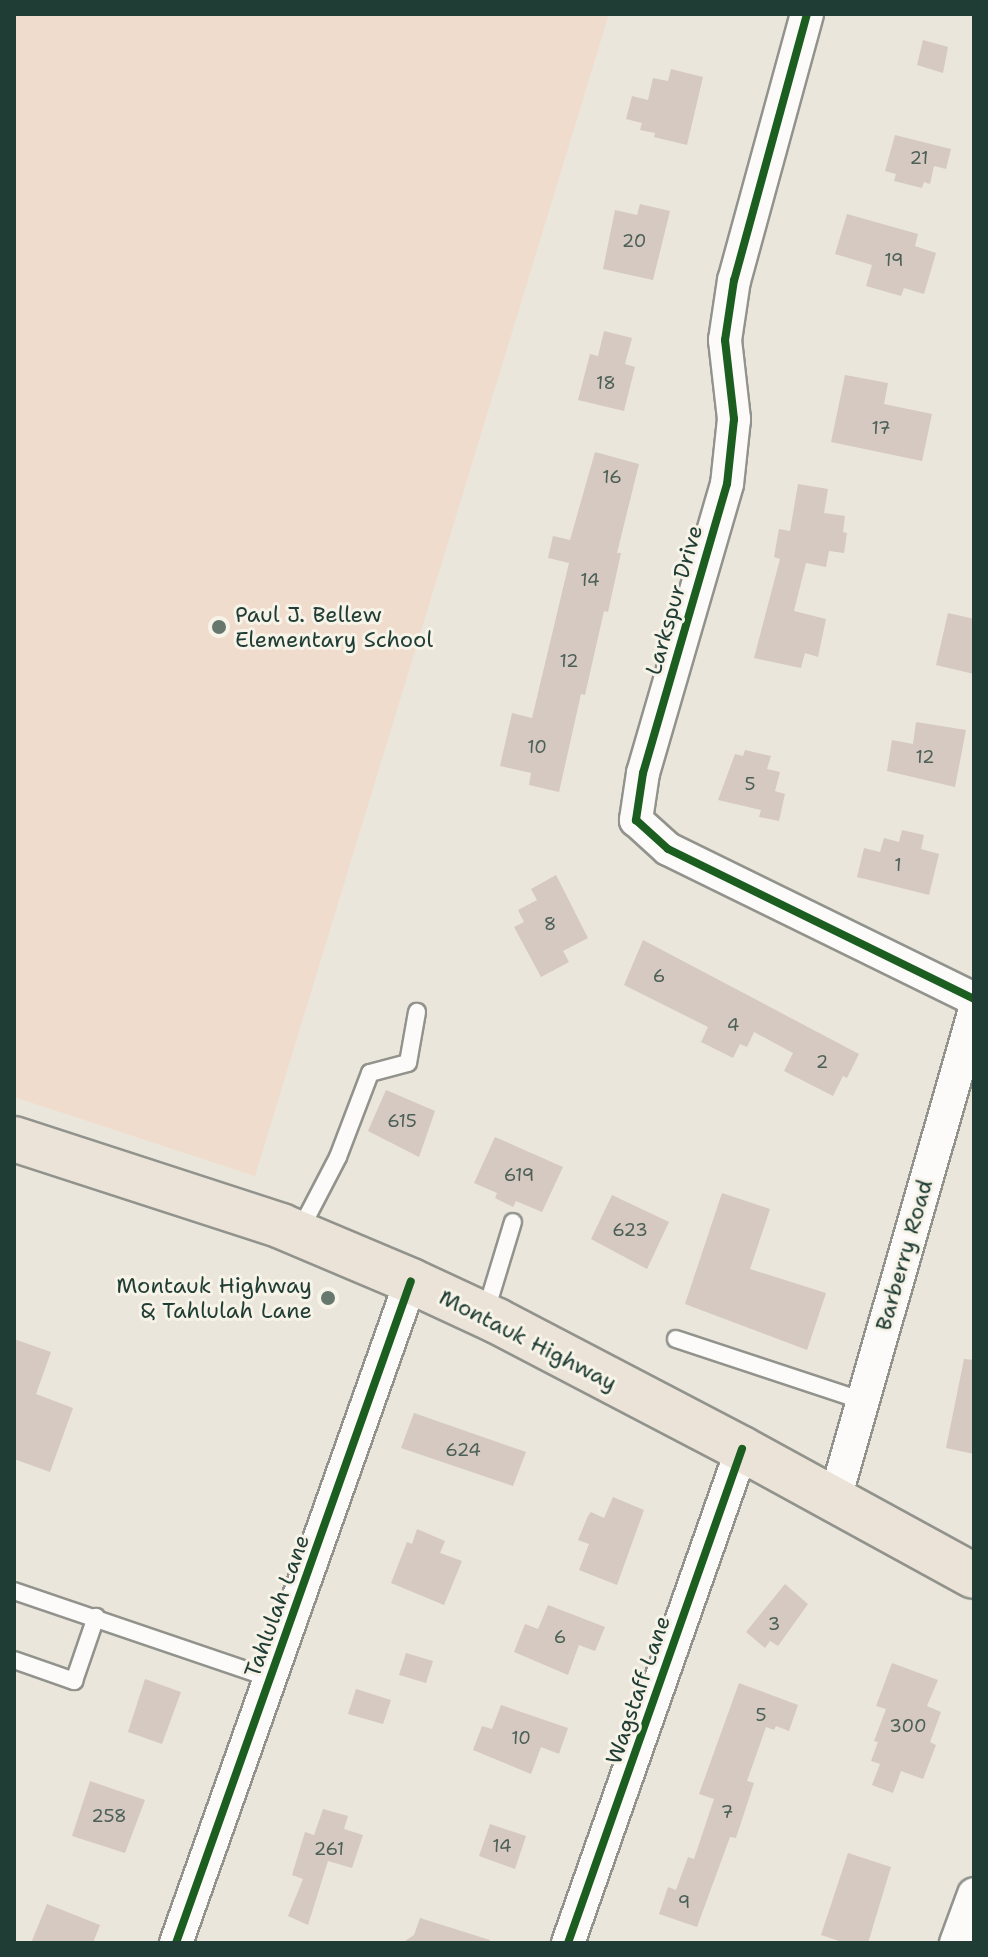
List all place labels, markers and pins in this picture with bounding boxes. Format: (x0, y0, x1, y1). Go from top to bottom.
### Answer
place label: Paul J. Bellew Elementary School (235, 601, 433, 652)
marker: Paul J. Bellew Elementary School (210, 618, 228, 636)
place label: Montauk Highway & Tahlulah Lane (116, 1272, 312, 1324)
marker: Montauk Highway & Tahlulah Lane (319, 1289, 337, 1307)

